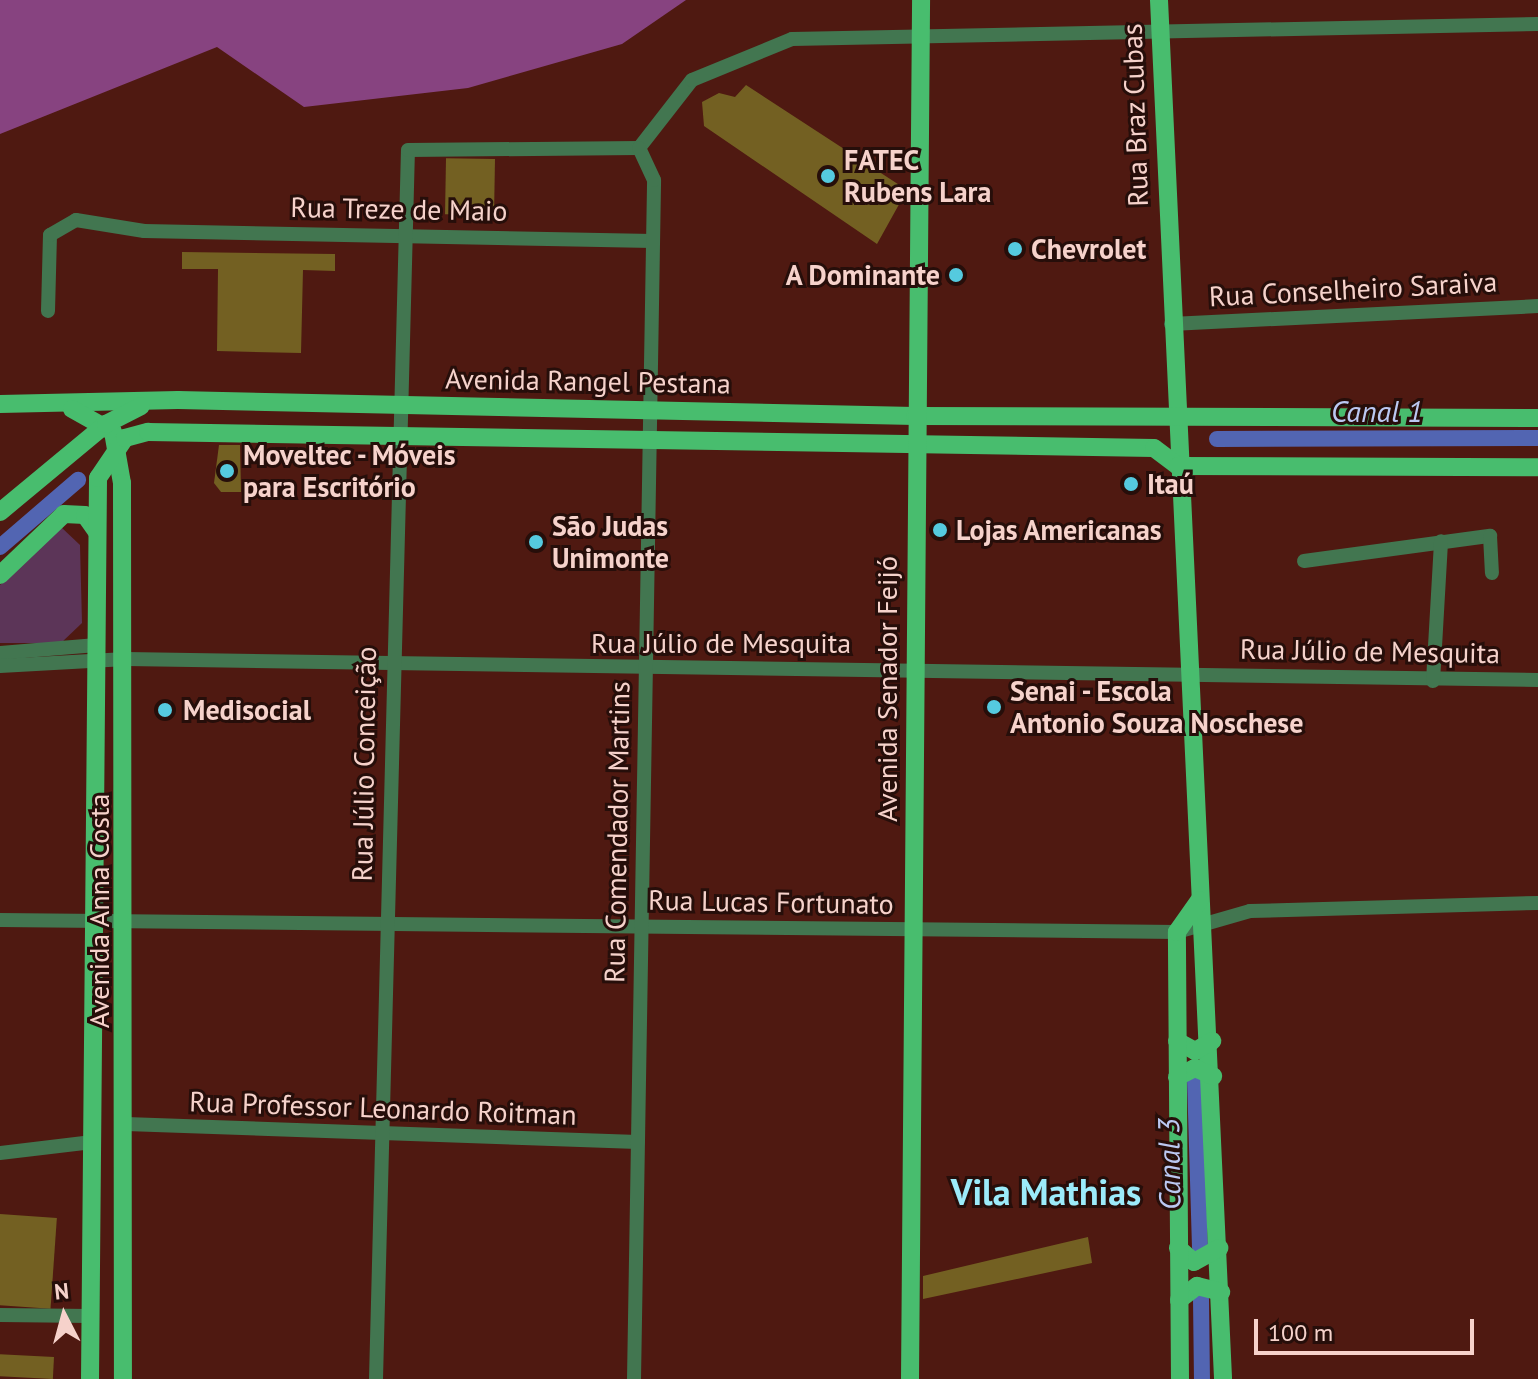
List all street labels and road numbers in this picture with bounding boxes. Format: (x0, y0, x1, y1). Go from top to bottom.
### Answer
street label: Rua Braz Cubas (1115, 22, 1155, 208)
street label: Rua Treze de Maio (290, 190, 508, 228)
street label: Rua Conselheiro Saraiva (1208, 265, 1498, 313)
street label: Avenida Rangel Pestana (445, 362, 731, 400)
street label: Avenida Senador Feijó (870, 556, 904, 822)
street label: Rua Júlio de Mesquita (591, 626, 851, 660)
street label: Rua Júlio de Mesquita (1240, 632, 1500, 670)
street label: Rua Júlio Conceição (345, 646, 383, 882)
street label: Rua Comendador Martins (598, 681, 636, 983)
street label: Avenida Anna Costa (82, 793, 116, 1029)
street label: Rua Lucas Fortunato (648, 883, 894, 921)
street label: Rua Professor Leonardo Roitman (189, 1084, 577, 1132)

